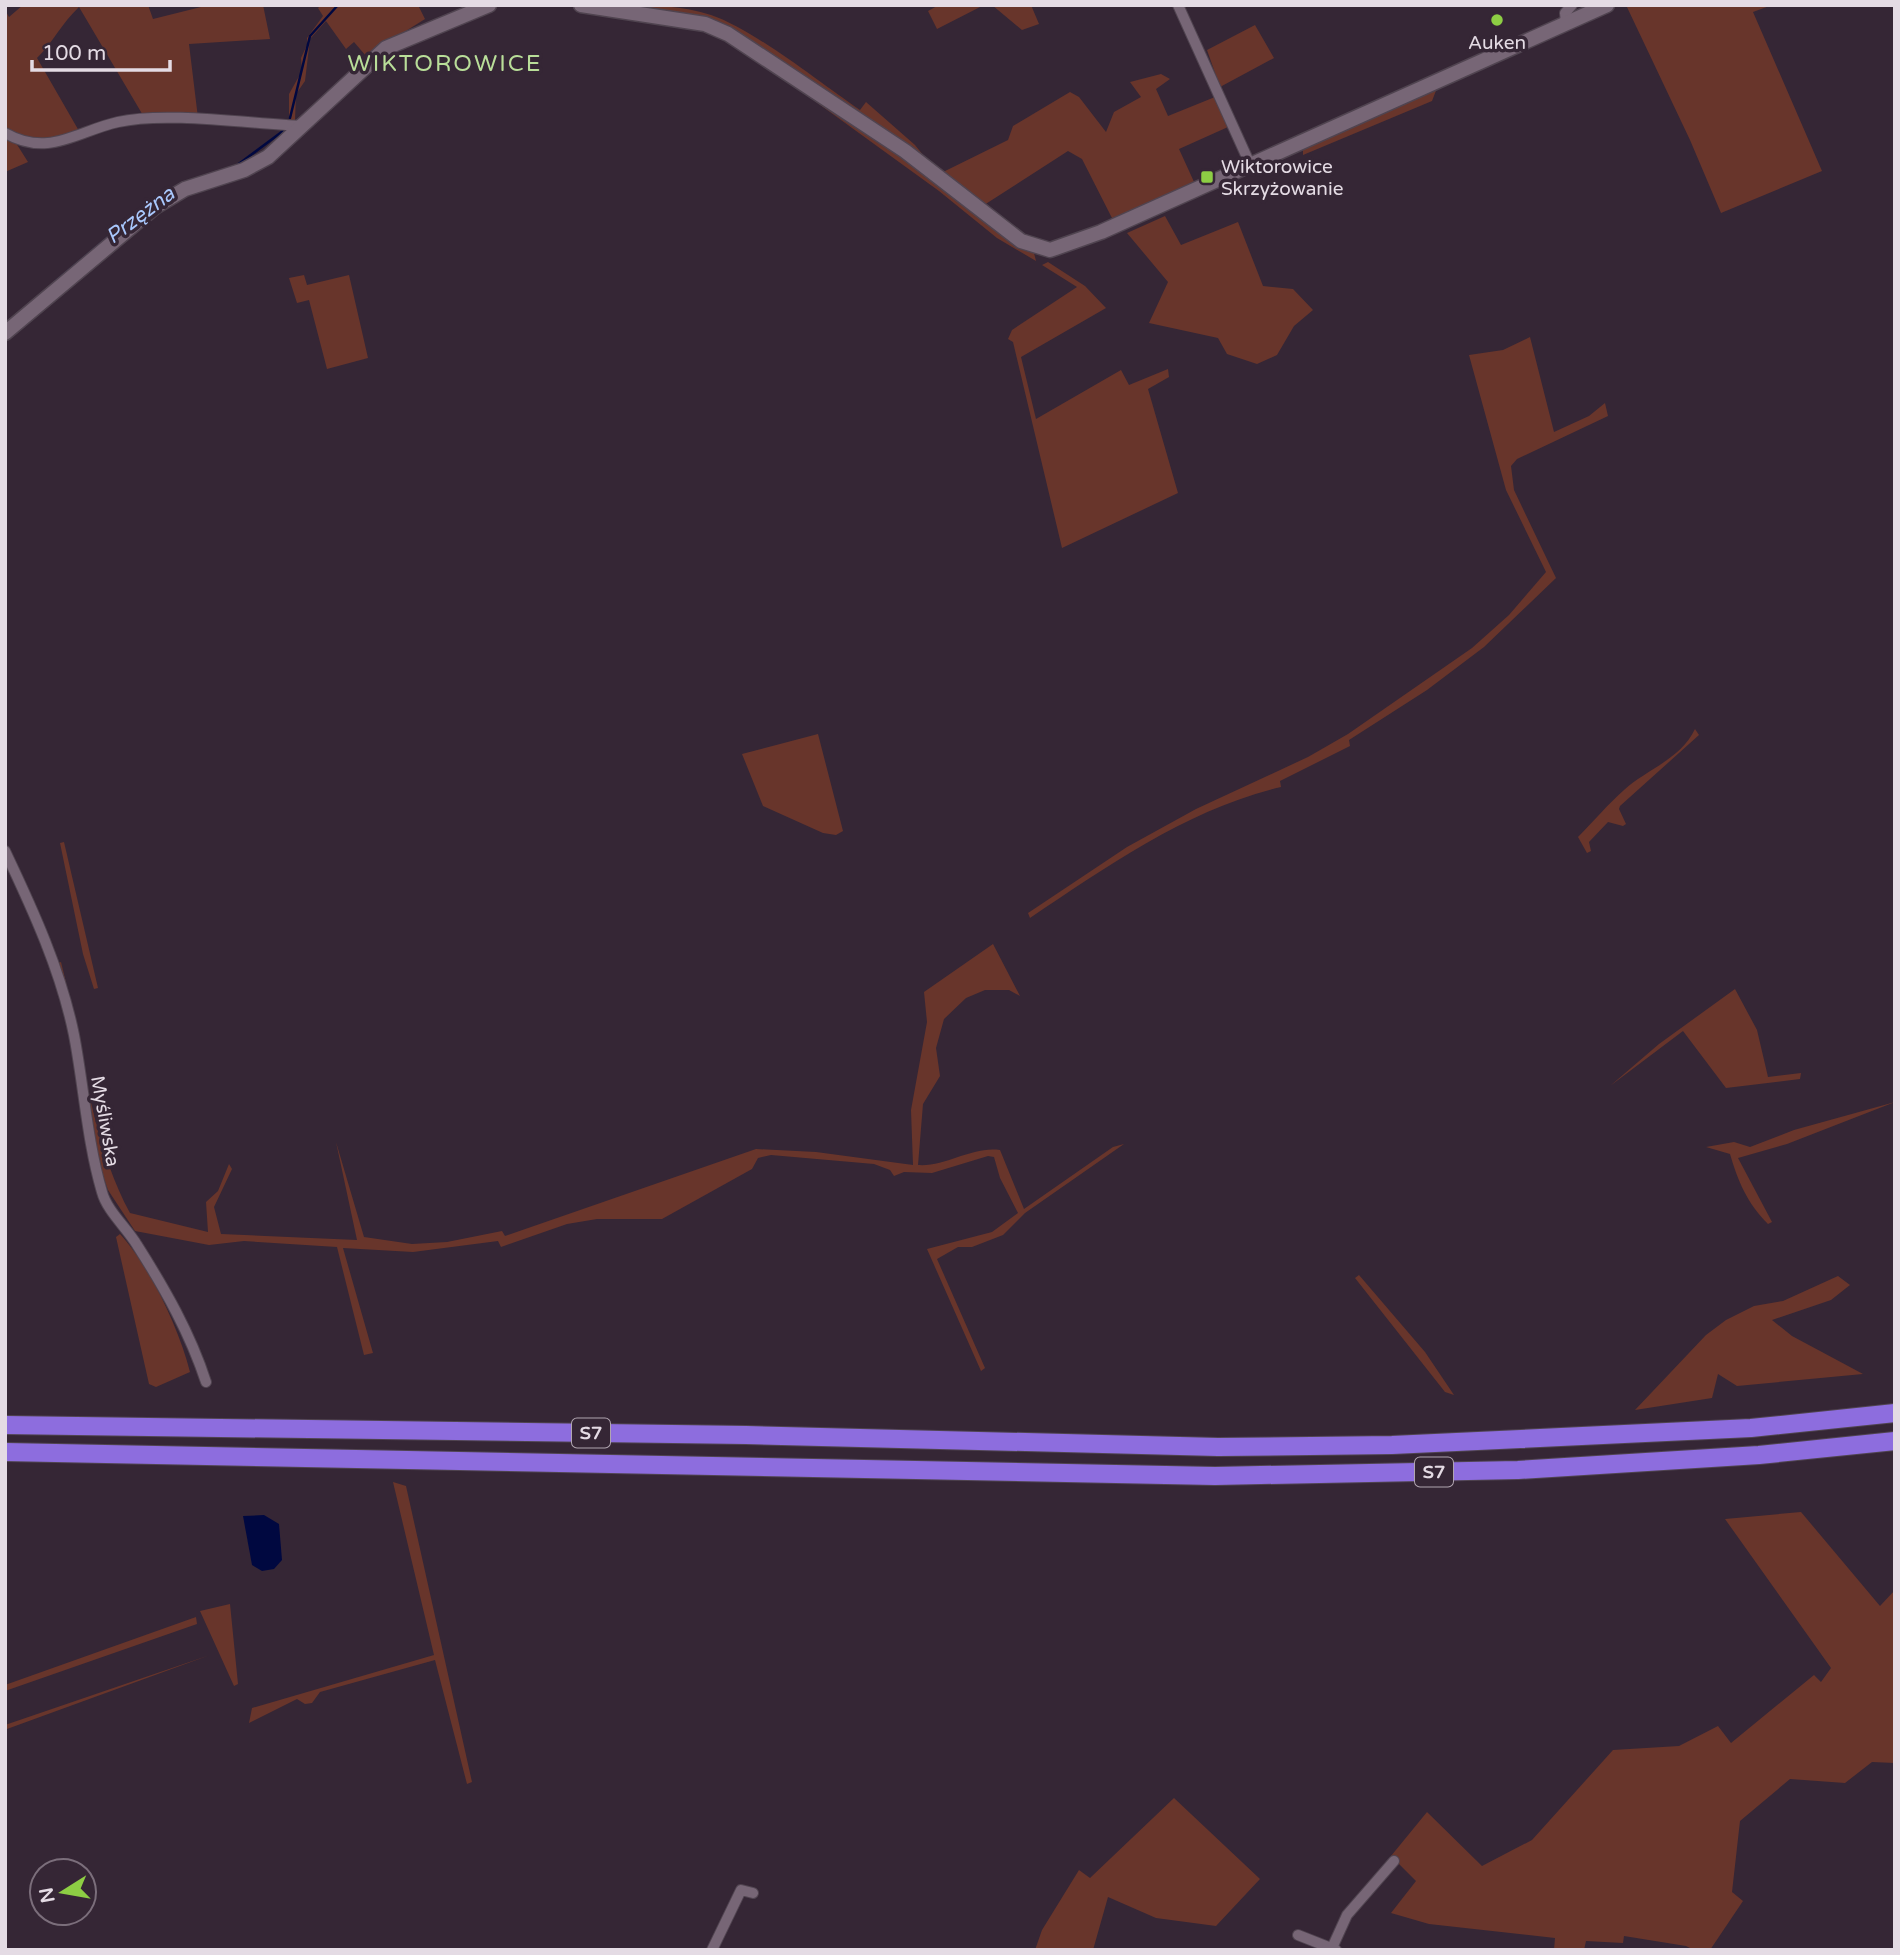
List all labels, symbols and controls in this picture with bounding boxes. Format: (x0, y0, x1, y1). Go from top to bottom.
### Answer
marker: Auken (1489, 12, 1505, 28)
scale bar (32, 28, 170, 72)
place label: Auken (1468, 32, 1526, 54)
text: 100 m (42, 41, 106, 66)
district label: WIKTOROWICE (348, 50, 542, 78)
place label: Wiktorowice Skrzyżowanie (1221, 156, 1343, 200)
marker: Wiktorowice Skrzyżowanie (1199, 169, 1215, 185)
water label: Przężna (101, 181, 180, 249)
street label: Myśliwska (86, 1074, 124, 1168)
road number: S7 (572, 1418, 610, 1448)
road number: S7 (1415, 1457, 1453, 1486)
north arrow (28, 1857, 98, 1927)
text: N (35, 1885, 60, 1905)

